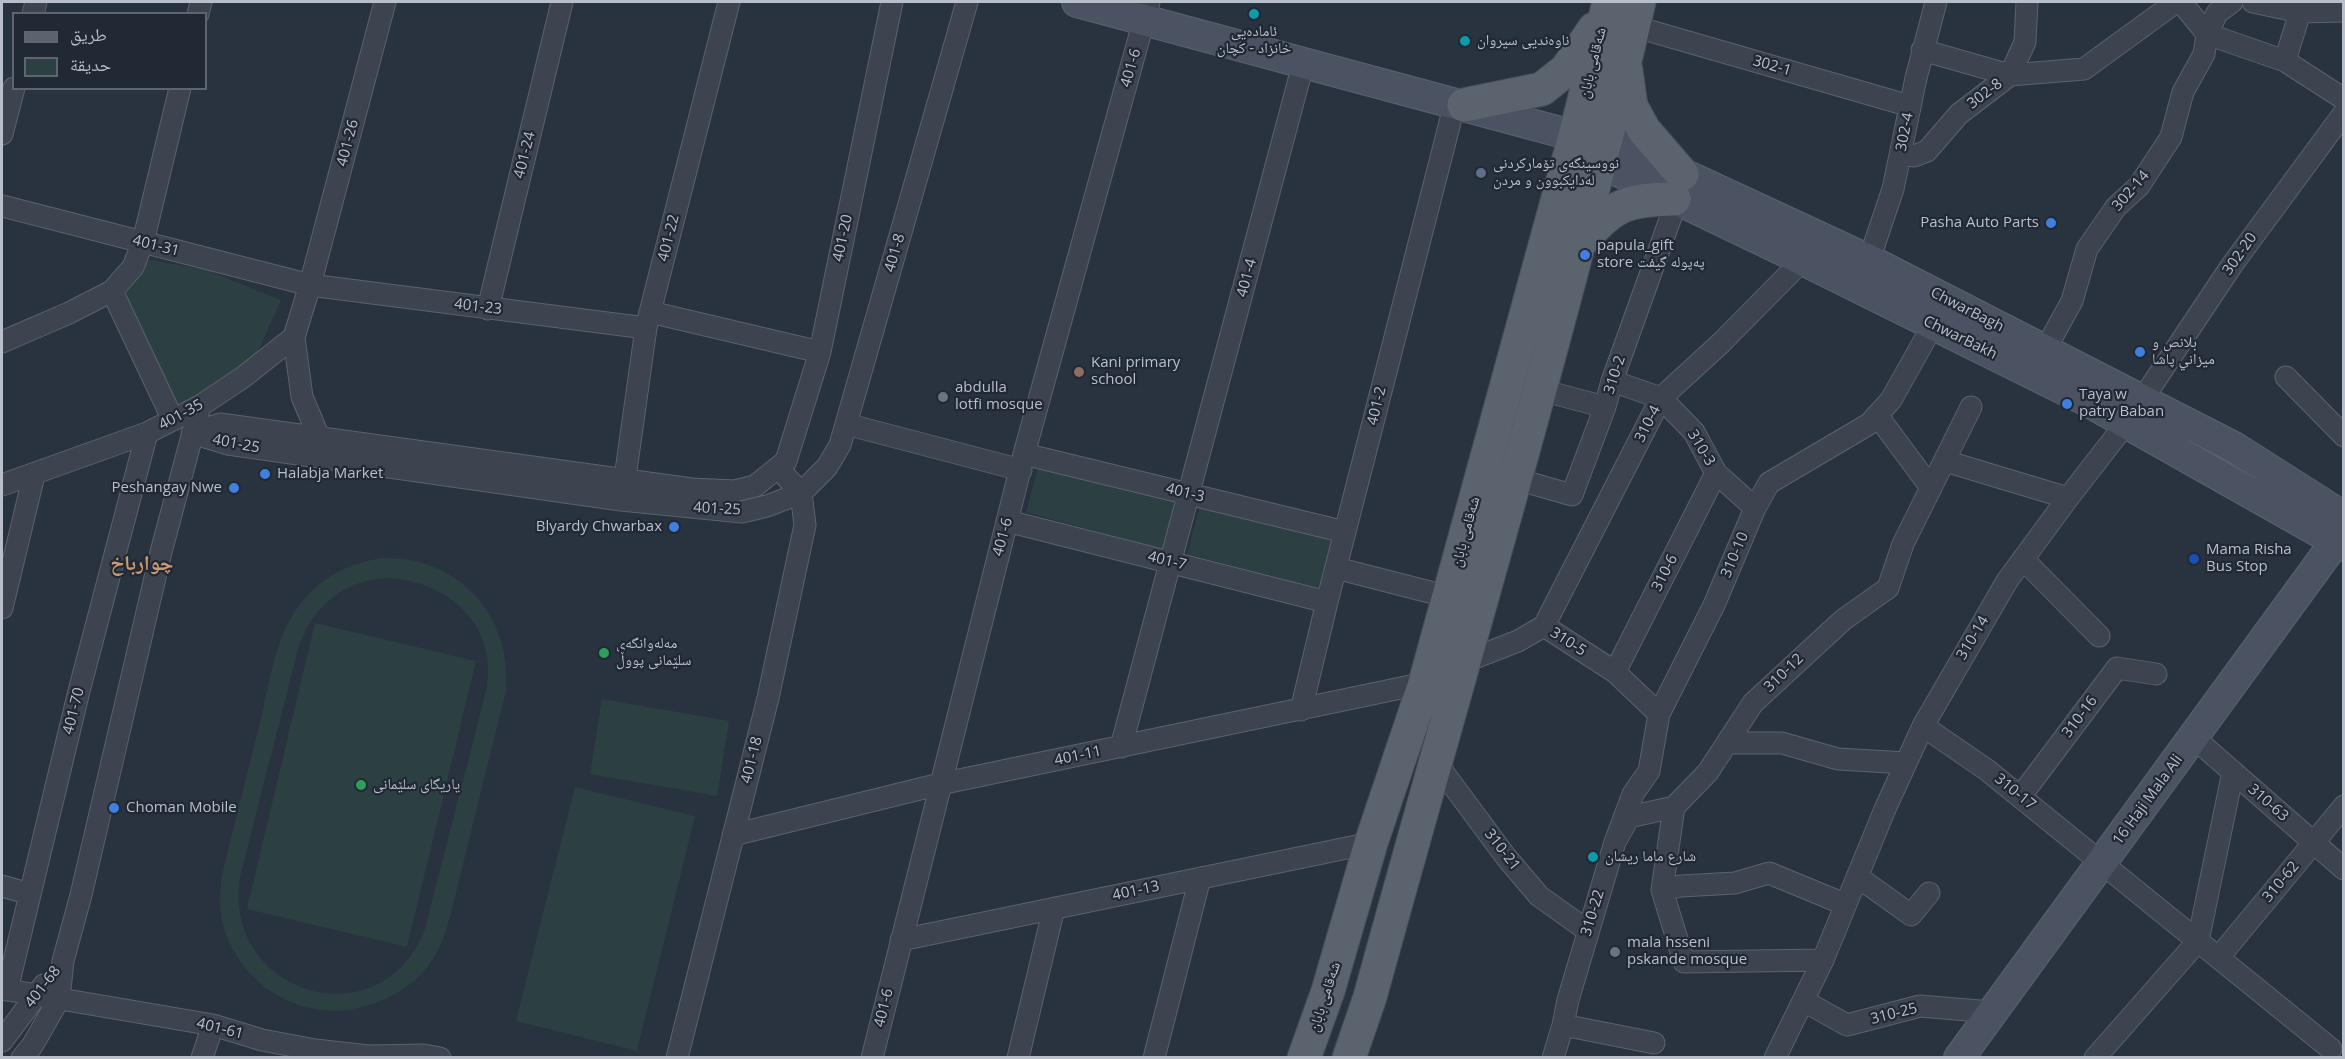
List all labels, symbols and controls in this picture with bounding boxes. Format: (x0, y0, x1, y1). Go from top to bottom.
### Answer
marker: ئامادەیی خانزاد - کچان (1247, 7, 1261, 21)
legend (12, 12, 207, 90)
text: طريق (70, 22, 107, 46)
place label: ئامادەیی خانزاد - کچان (1217, 23, 1291, 58)
street label: شەقامی بابان (1576, 26, 1610, 100)
place label: ناوەندیی سیروان (1477, 32, 1569, 50)
marker: ناوەندیی سیروان (1458, 34, 1472, 48)
street label: 401-6 (1117, 47, 1145, 89)
text: حديقة (70, 52, 111, 76)
street label: 302-1 (1751, 52, 1793, 80)
street label: 302-8 (1964, 75, 2006, 113)
street label: 302-4 (1892, 111, 1918, 153)
street label: 401-26 (333, 118, 363, 168)
street label: 401-24 (510, 130, 540, 180)
place label: نووسینگەی تۆمارکردنی لەدایکبوون و مردن (1493, 155, 1619, 190)
marker: نووسینگەی تۆمارکردنی لەدایکبوون و مردن (1474, 166, 1488, 180)
street label: 302-14 (2109, 167, 2153, 215)
street label: 401-22 (654, 213, 684, 263)
street label: 401-20 (829, 213, 857, 263)
place label: Pasha Auto Parts (1920, 214, 2039, 232)
marker: Pasha Auto Parts (2044, 216, 2058, 230)
street label: 302-20 (2219, 229, 2261, 279)
street label: 401-31 (131, 231, 181, 261)
street label: 401-8 (881, 232, 909, 274)
place label: papula_gift store پەپولە گیفت (1597, 237, 1705, 272)
marker: papula_gift store پەپولە گیفت (1578, 248, 1592, 262)
street label: 401-4 (1233, 257, 1261, 299)
street label: ChwarBagh (1927, 284, 2007, 336)
street label: 401-23 (453, 295, 503, 319)
street label: ChwarBakh (1920, 312, 2000, 364)
place label: بلانص و ميزاني پاشا (2152, 334, 2215, 369)
marker: بلانص و ميزاني پاشا (2133, 345, 2147, 359)
place label: Kani primary school (1091, 354, 1180, 389)
street label: 310-2 (1600, 354, 1630, 396)
marker: Kani primary school (1072, 365, 1086, 379)
place label: abdulla lotfi mosque (955, 379, 1043, 414)
street label: 401-2 (1364, 385, 1390, 427)
place label: Taya w patry Baban (2079, 386, 2164, 421)
marker: abdulla lotfi mosque (936, 390, 950, 404)
street label: 401-35 (156, 396, 206, 434)
marker: Taya w patry Baban (2060, 397, 2074, 411)
street label: 310-4 (1631, 402, 1665, 446)
street label: 310-3 (1683, 427, 1719, 469)
street label: 401-25 (211, 431, 261, 457)
place label: Halabja Market (277, 465, 383, 483)
marker: Halabja Market (258, 467, 272, 481)
place label: Peshangay Nwe (111, 479, 222, 497)
street label: 401-3 (1164, 480, 1206, 506)
marker: Peshangay Nwe (227, 481, 241, 495)
street label: شەقامی بابان (1448, 495, 1484, 569)
street label: 401-25 (693, 499, 741, 519)
street label: 401-6 (989, 516, 1017, 558)
place label: Blyardy Chwarbax (536, 518, 662, 536)
marker: Blyardy Chwarbax (667, 520, 681, 534)
street label: 310-10 (1717, 530, 1753, 580)
place label: Mama Risha Bus Stop (2206, 541, 2292, 576)
street label: 401-7 (1146, 548, 1188, 574)
district label: چوارباخ (110, 551, 174, 577)
street label: 310-6 (1648, 551, 1682, 595)
marker: Mama Risha Bus Stop (2187, 552, 2201, 566)
street label: 310-14 (1953, 613, 1993, 663)
street label: 310-5 (1547, 624, 1589, 660)
place label: مەلەوانگەی سلێمانی پووڵ (616, 635, 691, 670)
marker: مەلەوانگەی سلێمانی پووڵ (597, 646, 611, 660)
street label: 310-12 (1761, 650, 1807, 696)
street label: 401-70 (59, 686, 89, 736)
street label: 310-16 (2058, 693, 2102, 741)
street label: 401-18 (737, 735, 767, 785)
street label: 401-11 (1053, 742, 1103, 770)
street label: 16 Haji Mala Ali (2109, 752, 2187, 848)
street label: 310-17 (1991, 770, 2039, 814)
place label: یاریگای سلێمانی (373, 776, 460, 794)
marker: یاریگای سلێمانی (354, 778, 368, 792)
street label: 310-63 (2244, 781, 2292, 825)
place label: Choman Mobile (126, 799, 237, 817)
marker: Choman Mobile (107, 801, 121, 815)
street label: 310-21 (1480, 826, 1524, 874)
place label: شارع ماما ريشان (1605, 848, 1696, 866)
marker: شارع ماما ريشان (1586, 850, 1600, 864)
street label: 310-62 (2259, 858, 2303, 906)
street label: 401-13 (1111, 877, 1161, 905)
street label: 310-22 (1577, 888, 1609, 938)
place label: mala hsseni pskande mosque (1627, 934, 1747, 969)
marker: mala hsseni pskande mosque (1608, 945, 1622, 959)
street label: شەقامی بابان (1305, 960, 1345, 1034)
street label: 401-68 (21, 963, 65, 1011)
street label: 401-6 (871, 987, 897, 1029)
street label: 310-25 (1869, 999, 1919, 1029)
street label: 401-61 (195, 1014, 245, 1044)

